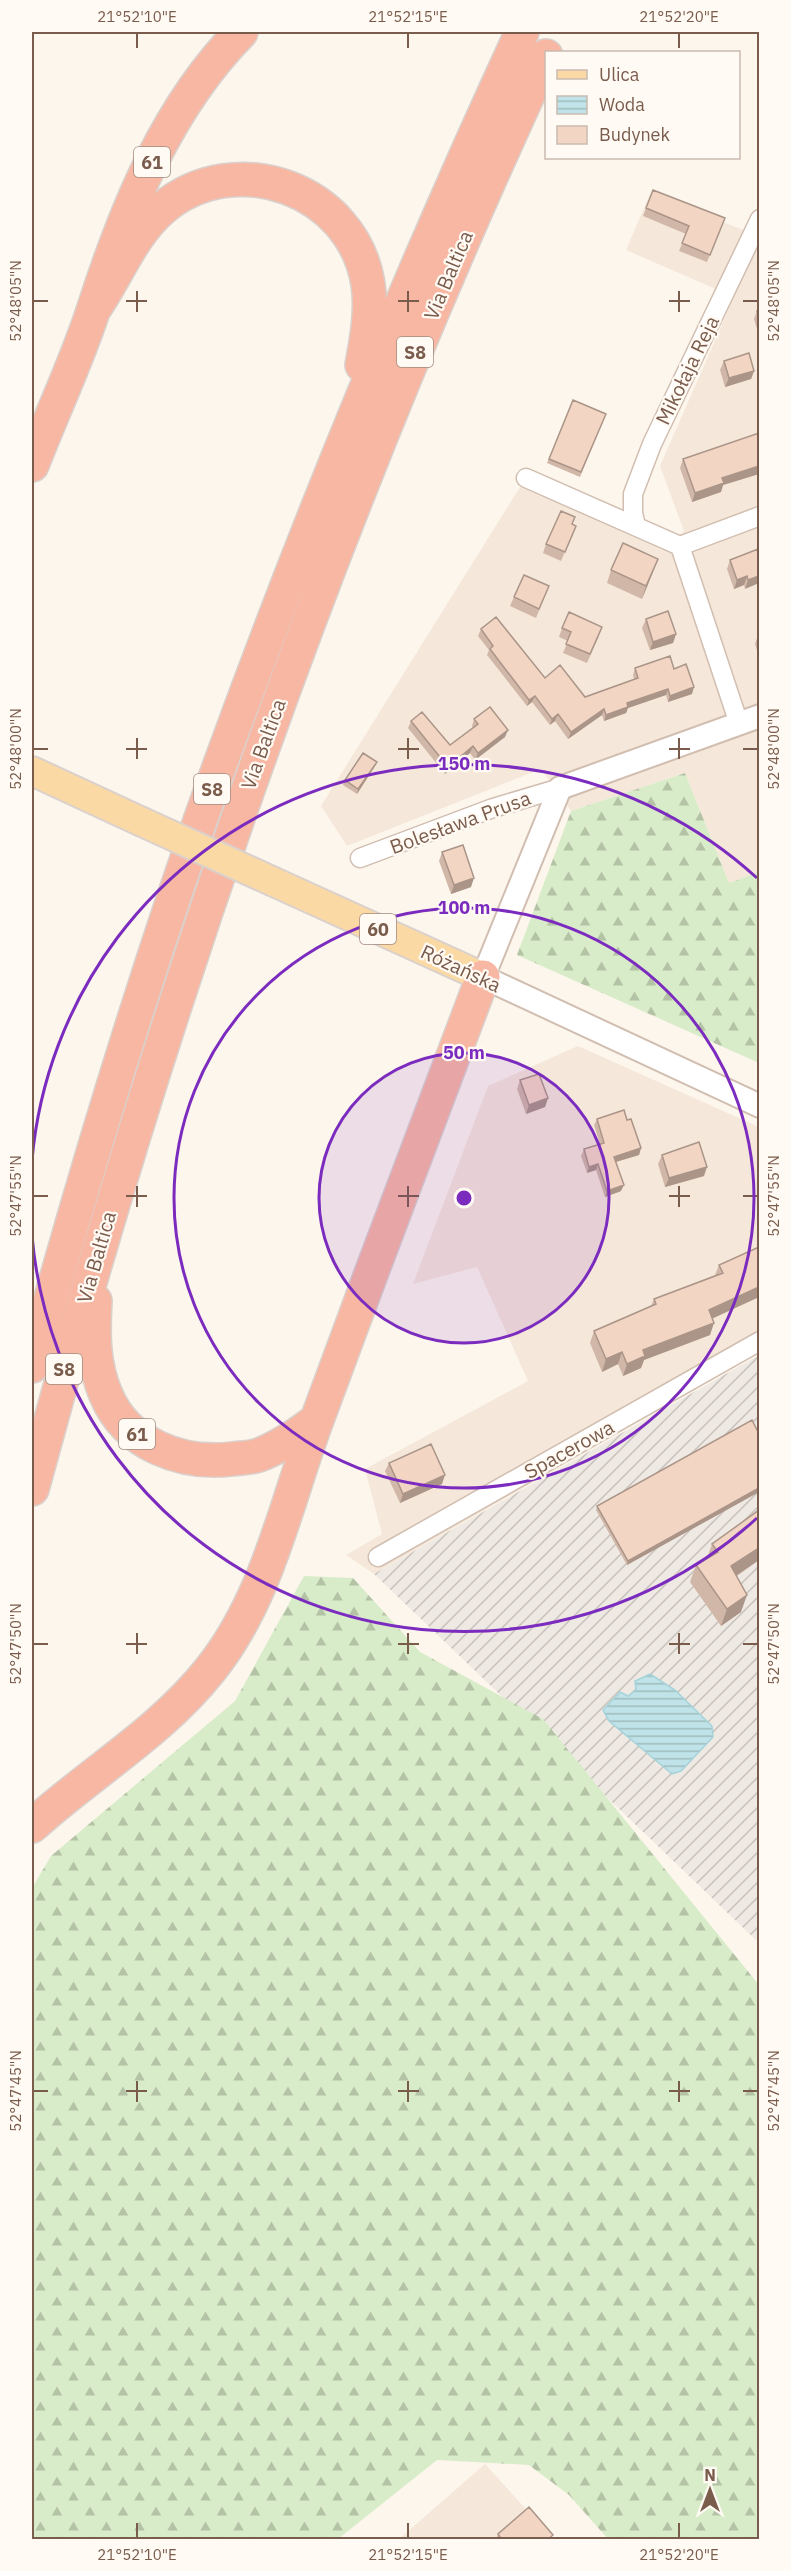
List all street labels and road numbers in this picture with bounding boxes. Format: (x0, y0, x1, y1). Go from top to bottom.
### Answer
road number: 61 (134, 147, 170, 177)
street label: Via Baltica (417, 226, 479, 324)
street label: Mikołaja Reja (649, 311, 725, 429)
road number: S8 (397, 337, 433, 367)
street label: Via Baltica (234, 695, 292, 793)
road number: S8 (194, 774, 230, 804)
street label: Bolesława Prusa (386, 784, 535, 860)
road number: 60 (360, 914, 396, 944)
street label: Różańska (416, 938, 506, 998)
street label: Via Baltica (70, 1208, 122, 1306)
road number: S8 (46, 1354, 82, 1384)
street label: Spacerowa (519, 1413, 619, 1485)
road number: 61 (119, 1419, 155, 1449)

